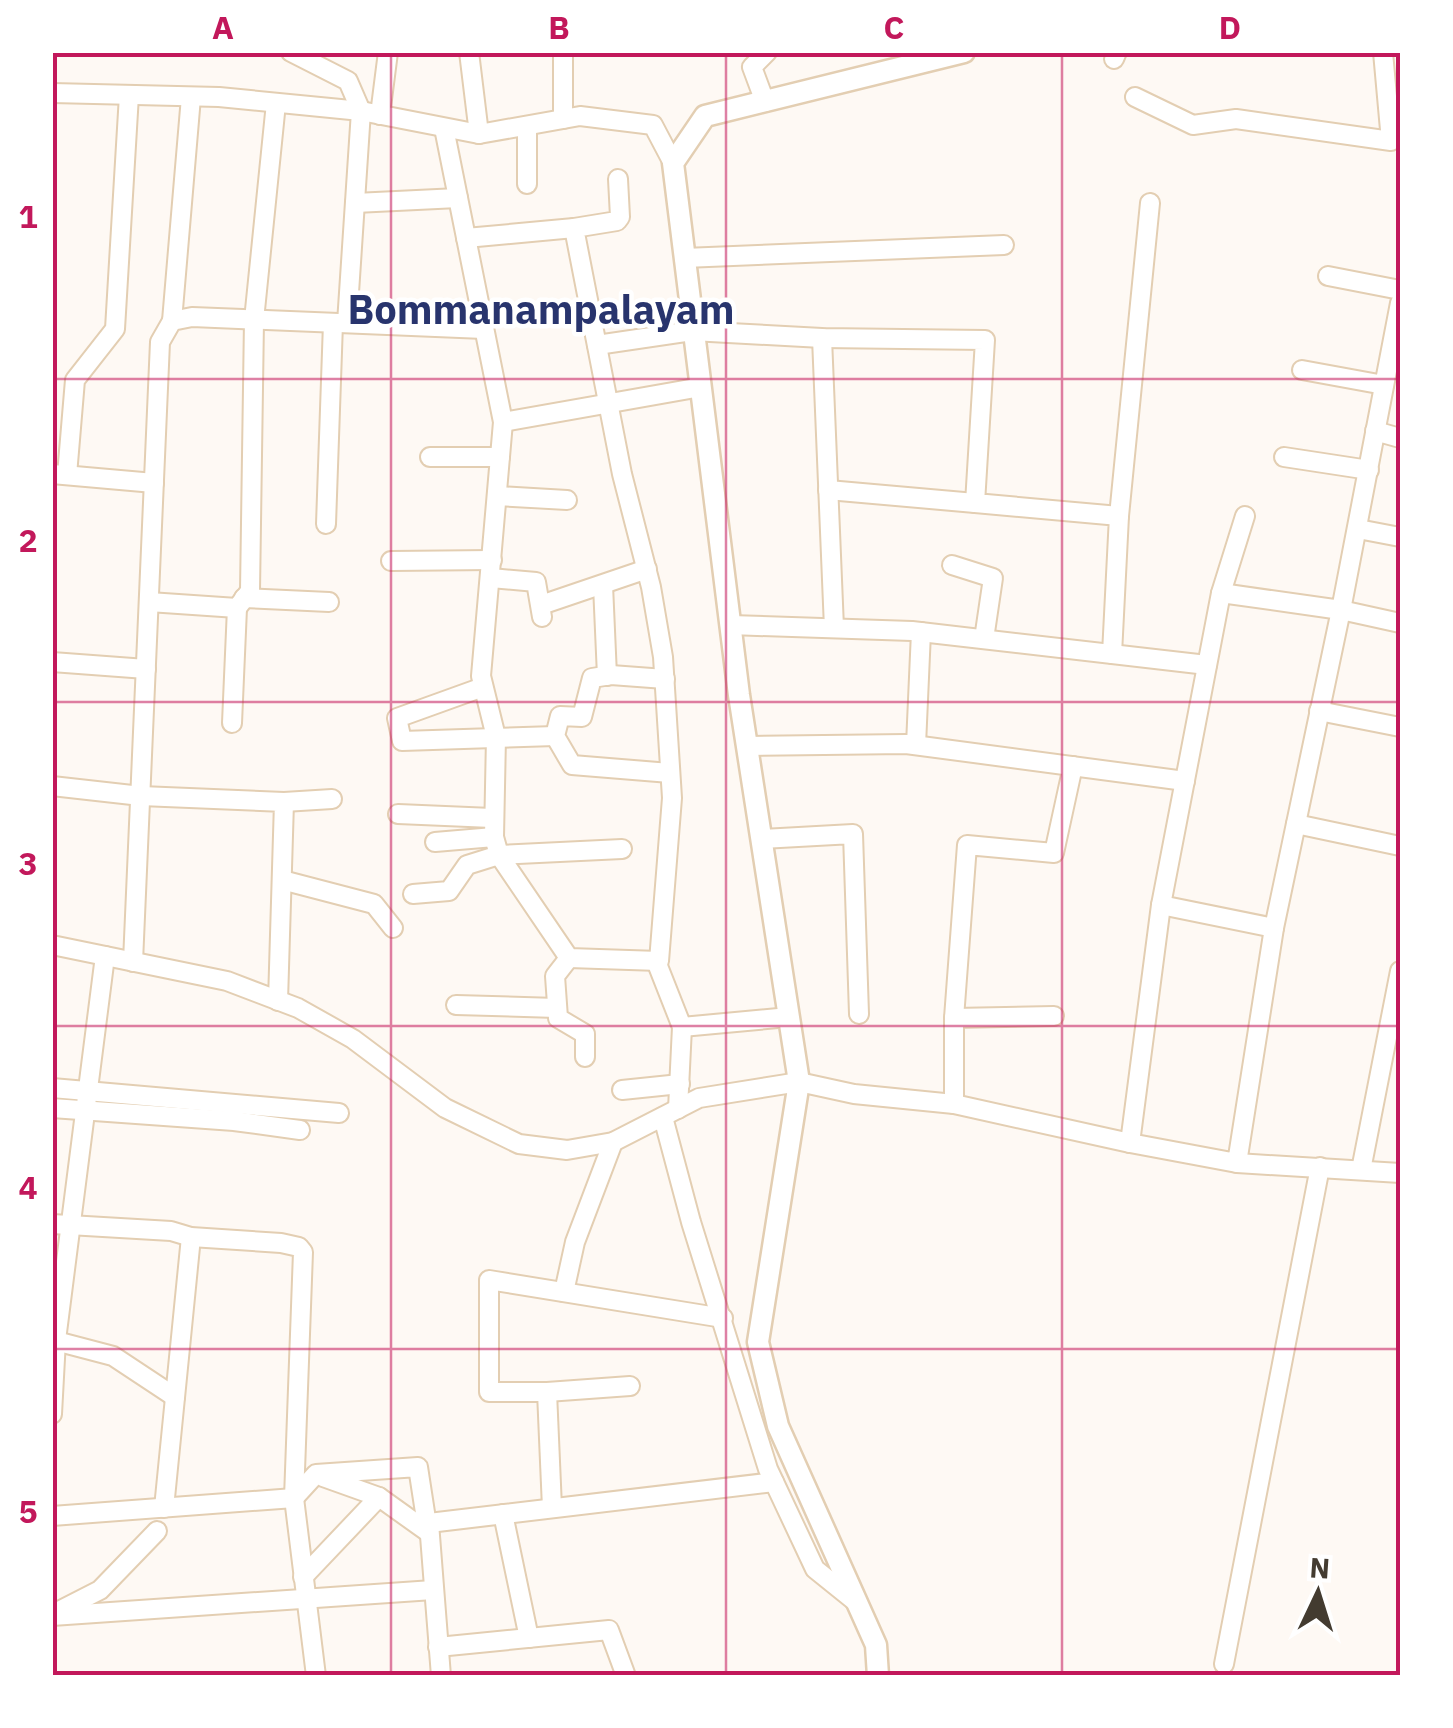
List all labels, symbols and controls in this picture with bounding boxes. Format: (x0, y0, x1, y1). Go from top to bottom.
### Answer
text: A (212, 6, 234, 48)
text: B (548, 6, 570, 48)
text: C (884, 6, 904, 48)
text: D (1219, 6, 1241, 48)
text: 1 (18, 195, 38, 237)
district label: Bommanampalayam (348, 283, 734, 335)
text: 2 (18, 519, 38, 561)
text: 3 (18, 842, 38, 884)
text: 4 (18, 1166, 38, 1208)
text: 5 (18, 1490, 38, 1532)
north arrow (1268, 1543, 1368, 1643)
text: N (1308, 1548, 1331, 1587)

